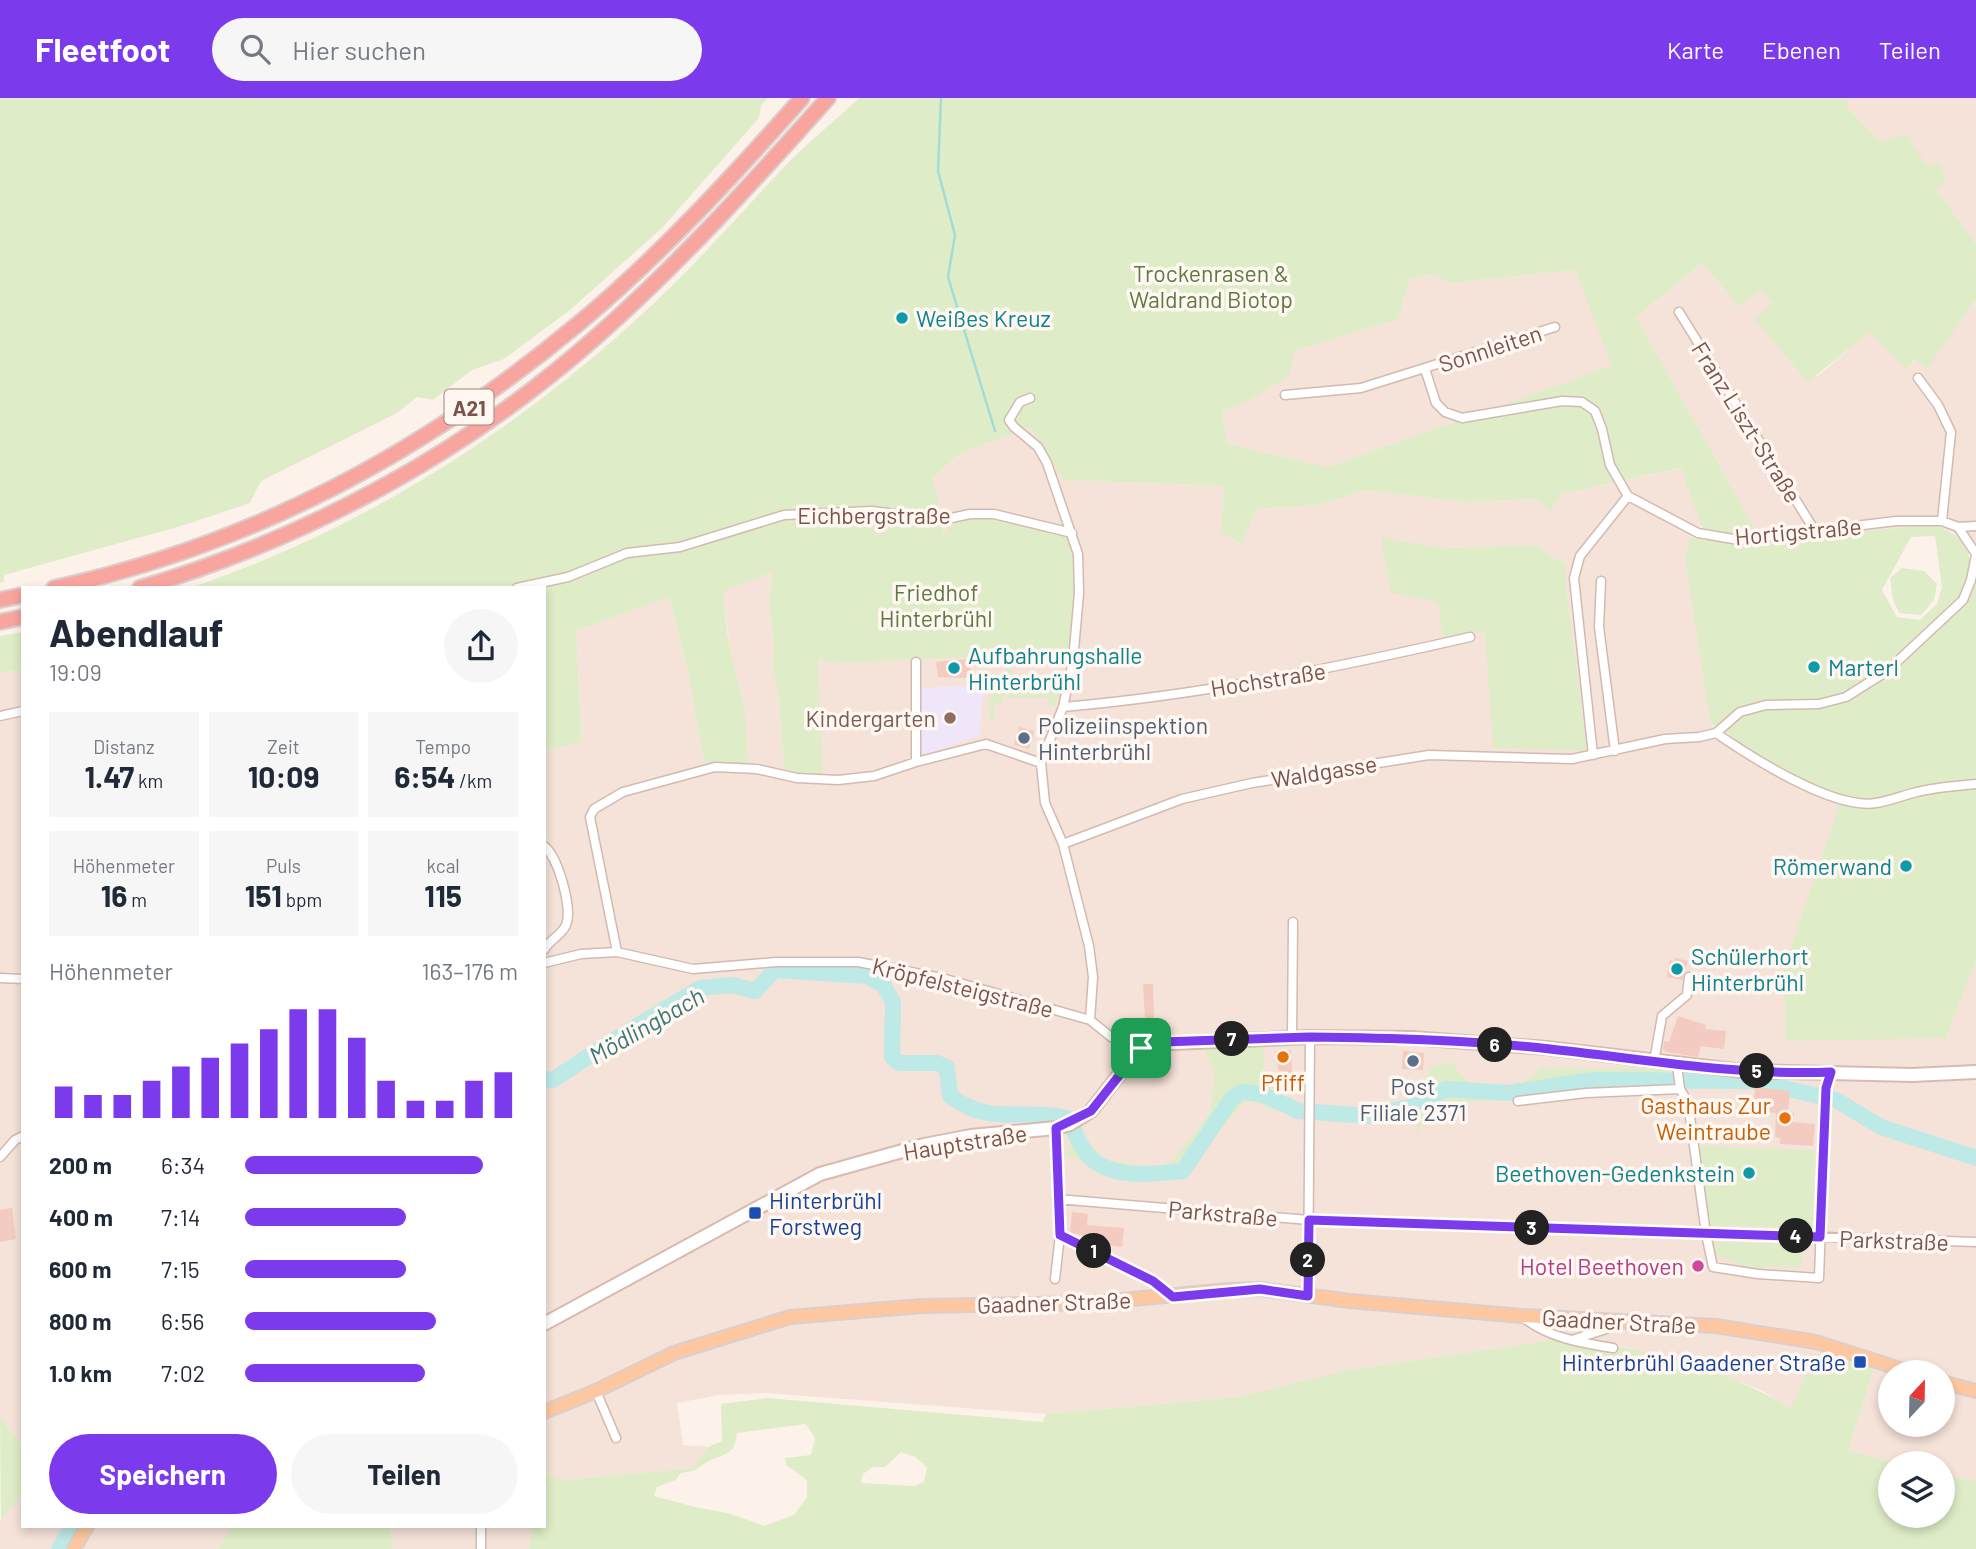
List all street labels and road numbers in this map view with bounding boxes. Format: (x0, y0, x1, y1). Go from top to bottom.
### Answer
street label: Sonnleiten (1435, 318, 1545, 378)
street label: Franz Liszt-Straße (1686, 336, 1808, 508)
road number: A21 (444, 390, 494, 424)
street label: Eichbergstraße (797, 501, 951, 529)
street label: Hortigstraße (1733, 512, 1863, 550)
street label: Hochstraße (1208, 656, 1328, 702)
street label: Waldgasse (1269, 749, 1379, 793)
street label: Kröpfelsteigstraße (869, 951, 1057, 1023)
street label: Hauptstraße (901, 1118, 1029, 1166)
street label: Parkstraße (1167, 1194, 1279, 1232)
street label: Parkstraße (1839, 1224, 1949, 1256)
street label: Gaadner Straße (976, 1285, 1132, 1319)
street label: Gaadner Straße (1541, 1303, 1697, 1339)

